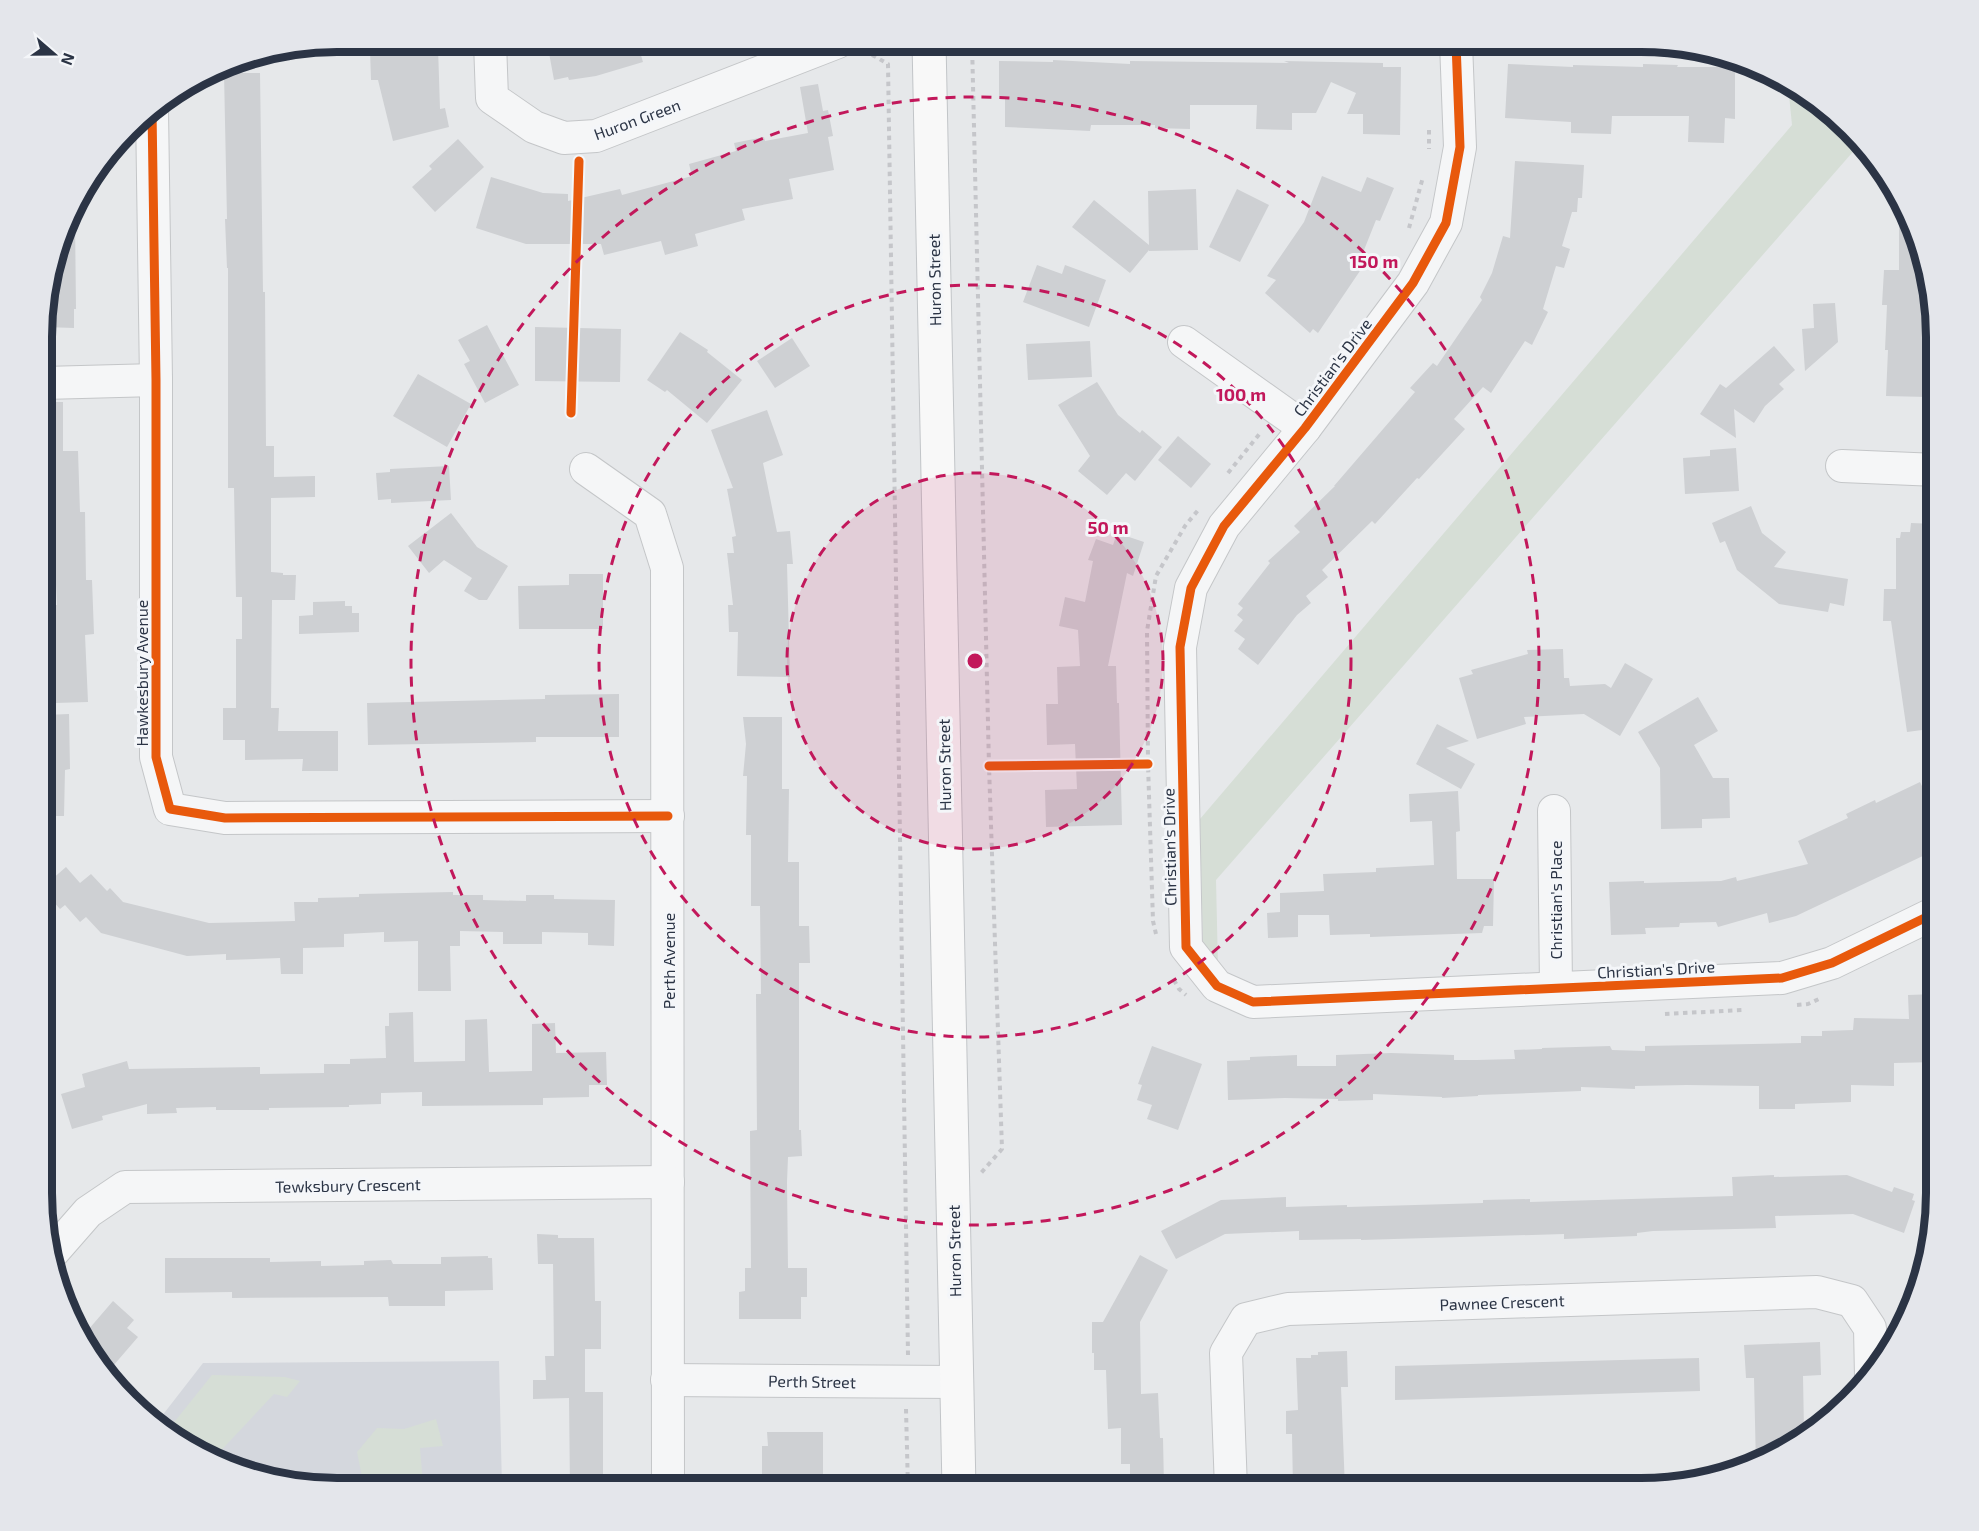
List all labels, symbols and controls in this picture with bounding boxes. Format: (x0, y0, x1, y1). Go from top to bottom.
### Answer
north arrow (24, 24, 84, 84)
text: N (58, 51, 79, 68)
street label: Huron Green (591, 95, 683, 143)
street label: Huron Street (924, 234, 944, 326)
text: 150 m (1350, 250, 1398, 272)
street label: Christian's Drive (1289, 314, 1375, 420)
text: 100 m (1216, 383, 1266, 405)
text: 50 m (1087, 516, 1129, 538)
street label: Hawkesbury Avenue (132, 600, 151, 746)
centre of rings (965, 651, 985, 671)
street label: Huron Street (934, 719, 954, 811)
street label: Christian's Drive (1158, 788, 1180, 906)
street label: Christian's Place (1546, 840, 1565, 960)
street label: Perth Avenue (659, 913, 678, 1009)
street label: Christian's Drive (1597, 956, 1715, 982)
street label: Tewksbury Crescent (275, 1174, 421, 1196)
street label: Huron Street (944, 1205, 964, 1297)
street label: Pawnee Crescent (1439, 1290, 1565, 1314)
street label: Perth Street (768, 1371, 856, 1391)

